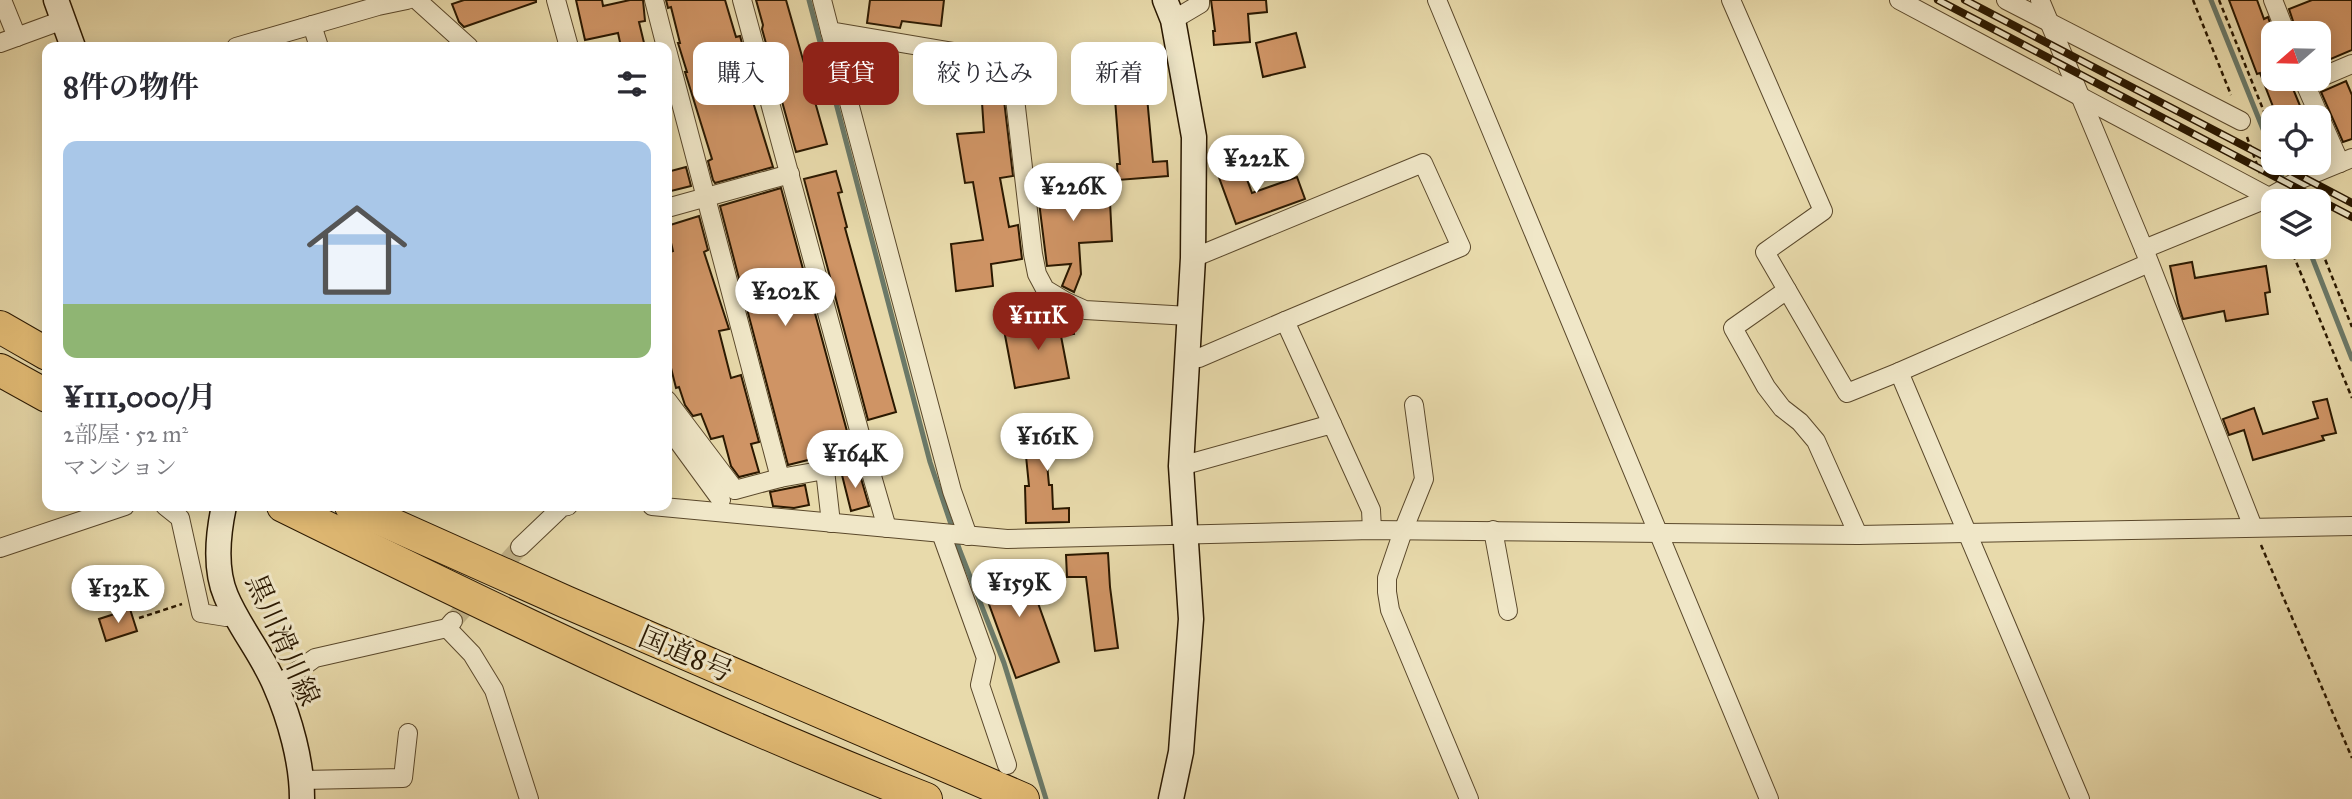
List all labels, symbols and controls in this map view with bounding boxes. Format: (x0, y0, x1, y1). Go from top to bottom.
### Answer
north arrow (2261, 21, 2331, 91)
map controls (2261, 21, 2331, 259)
chip: 購入 (693, 42, 789, 105)
chip: 賃貸 (803, 42, 899, 105)
chip: 絞り込み (913, 42, 1057, 105)
chip: 新着 (1071, 42, 1167, 105)
icon: filters (613, 65, 651, 103)
text: 8件の物件 (63, 69, 199, 105)
button: locate (2261, 105, 2331, 175)
pin: ¥222K (1207, 136, 1305, 195)
text: ¥222K (1223, 144, 1289, 172)
pin: ¥226K (1024, 164, 1122, 223)
text: ¥226K (1040, 172, 1106, 200)
icon: home (294, 187, 420, 313)
button: layers (2261, 189, 2331, 259)
pin: ¥202K (736, 268, 834, 328)
text: ¥202K (751, 277, 819, 305)
pin: ¥111K (989, 292, 1087, 352)
text: ¥111K (1009, 301, 1067, 329)
text: ¥111,000/月 (63, 379, 216, 415)
pin: ¥161K (998, 414, 1096, 473)
text: 2部屋 · 52 m² (63, 420, 188, 448)
text: ¥161K (1016, 422, 1078, 450)
pin: ¥164K (806, 430, 904, 490)
text: ¥164K (822, 439, 888, 467)
text: マンション (63, 453, 177, 481)
pin: ¥159K (970, 560, 1068, 619)
pin: ¥132K (69, 566, 167, 625)
text: ¥159K (987, 568, 1051, 596)
street label: 黒川滑川線 (239, 569, 327, 711)
text: ¥132K (87, 574, 149, 602)
street label: 国道8号 (634, 619, 738, 689)

